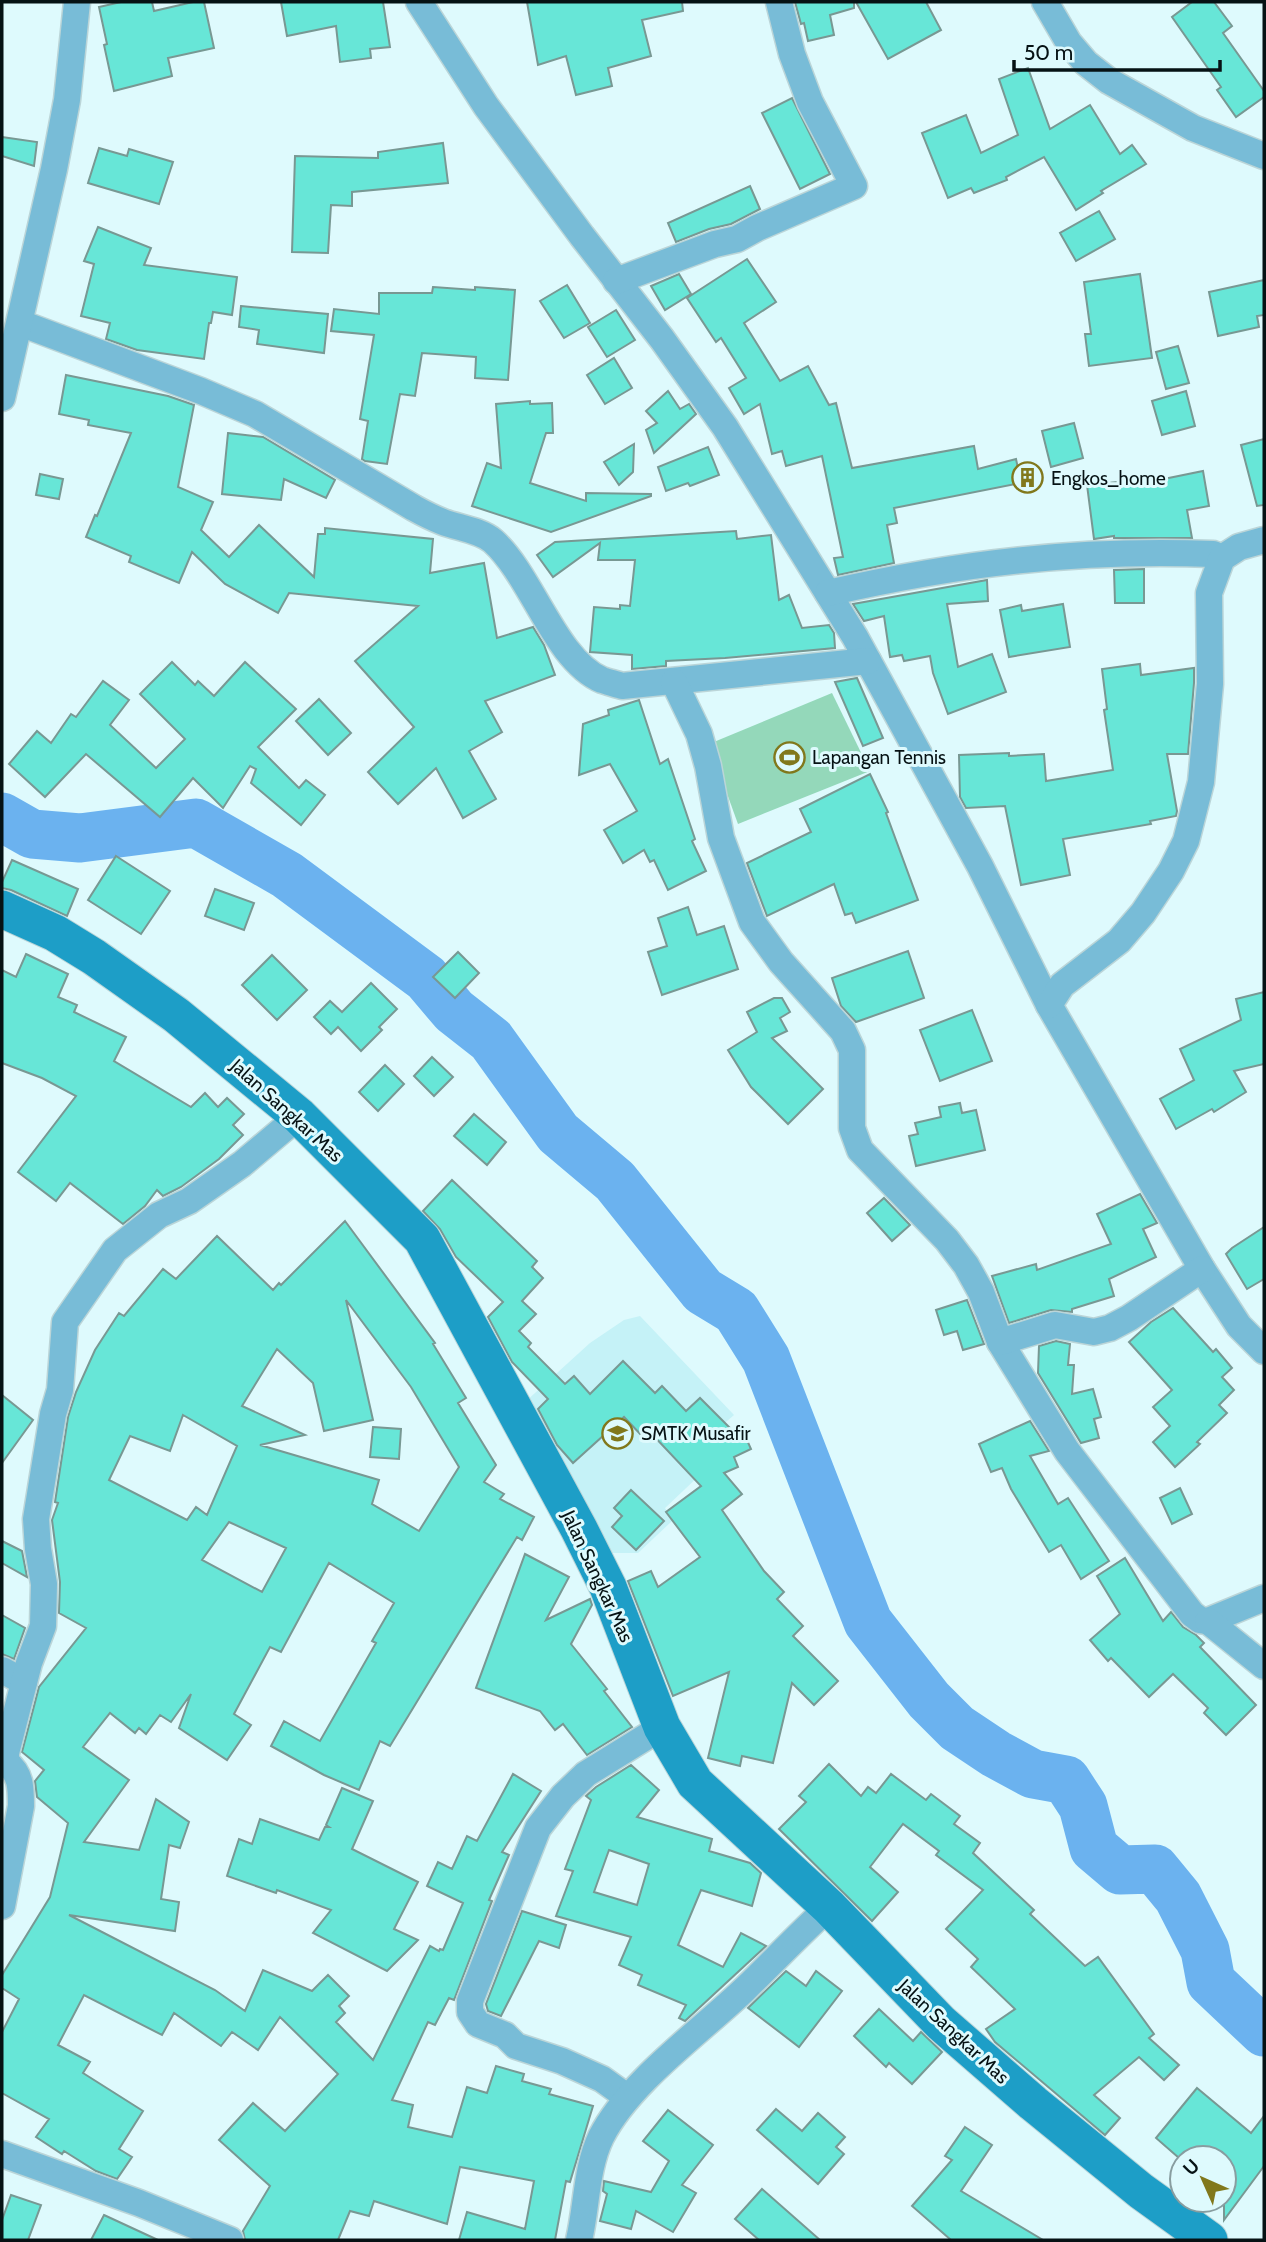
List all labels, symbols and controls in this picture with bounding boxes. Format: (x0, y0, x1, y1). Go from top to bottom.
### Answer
scale bar (1014, 28, 1220, 72)
text: 50 m (1024, 40, 1073, 65)
building icon: Engkos_home (1011, 461, 1045, 495)
place label: Engkos_home (1051, 467, 1166, 490)
sports icon: Lapangan Tennis (772, 740, 806, 774)
place label: Lapangan Tennis (812, 746, 946, 769)
street label: Jalan Sangkar Mas (225, 1053, 347, 1167)
school or university icon: SMTK Musafir (601, 1416, 635, 1450)
place label: SMTK Musafir (641, 1422, 751, 1445)
street label: Jalan Sangkar Mas (557, 1506, 638, 1646)
street label: Jalan Sangkar Mas (893, 1974, 1014, 2089)
north arrow (1168, 2144, 1238, 2214)
text: U (1178, 2154, 1204, 2180)

